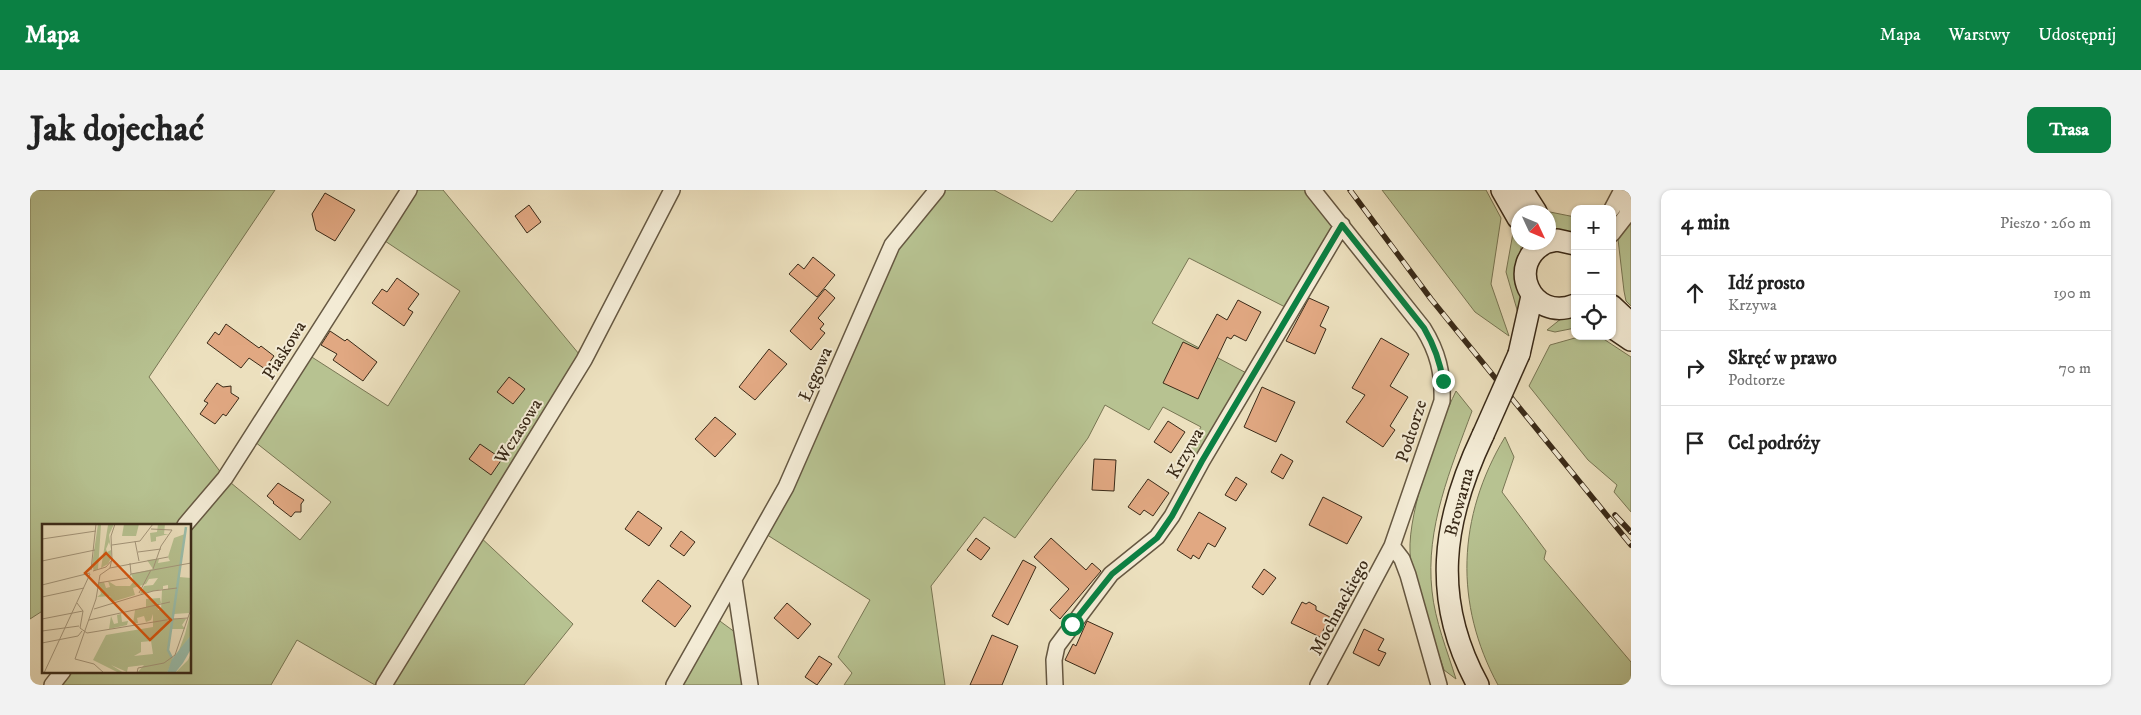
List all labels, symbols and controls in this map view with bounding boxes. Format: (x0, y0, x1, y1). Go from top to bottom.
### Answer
text: Mapa (25, 20, 79, 50)
text: Mapa (1880, 24, 1921, 46)
text: Warstwy (1949, 24, 2010, 46)
text: Udostępnij (2038, 24, 2116, 46)
button: Trasa (2027, 107, 2111, 153)
text: Jak dojechać (30, 108, 204, 152)
north arrow (1511, 205, 1556, 250)
map controls (1571, 205, 1616, 340)
button: + (1571, 205, 1616, 250)
text: 4 min (1681, 210, 1730, 236)
text: Pieszo · 260 m (2000, 213, 2091, 233)
button: − (1571, 250, 1616, 295)
text: Idź prosto (1728, 272, 1805, 295)
icon: ahead (1681, 279, 1709, 307)
text: 190 m (2053, 283, 2091, 303)
button: locate (1571, 295, 1616, 340)
text: Krzywa (1728, 295, 1777, 315)
street label: Piaskowa (258, 317, 312, 384)
street label: Łęgowa (794, 344, 838, 405)
text: Skręć w prawo (1728, 347, 1837, 370)
icon: right (1681, 354, 1709, 382)
text: 70 m (2059, 358, 2091, 378)
route end (1432, 370, 1455, 393)
text: Podtorze (1728, 370, 1785, 390)
street label: Wczasowa (490, 395, 548, 469)
street label: Podtorze (1392, 397, 1432, 465)
street label: Krzywa (1163, 424, 1209, 483)
icon: arrive (1681, 429, 1709, 457)
text: Cel podróży (1728, 432, 1820, 455)
street label: Browarna (1440, 465, 1480, 539)
inset map (42, 524, 191, 672)
street label: Mochnackiego (1305, 556, 1374, 659)
route start (1061, 613, 1084, 636)

